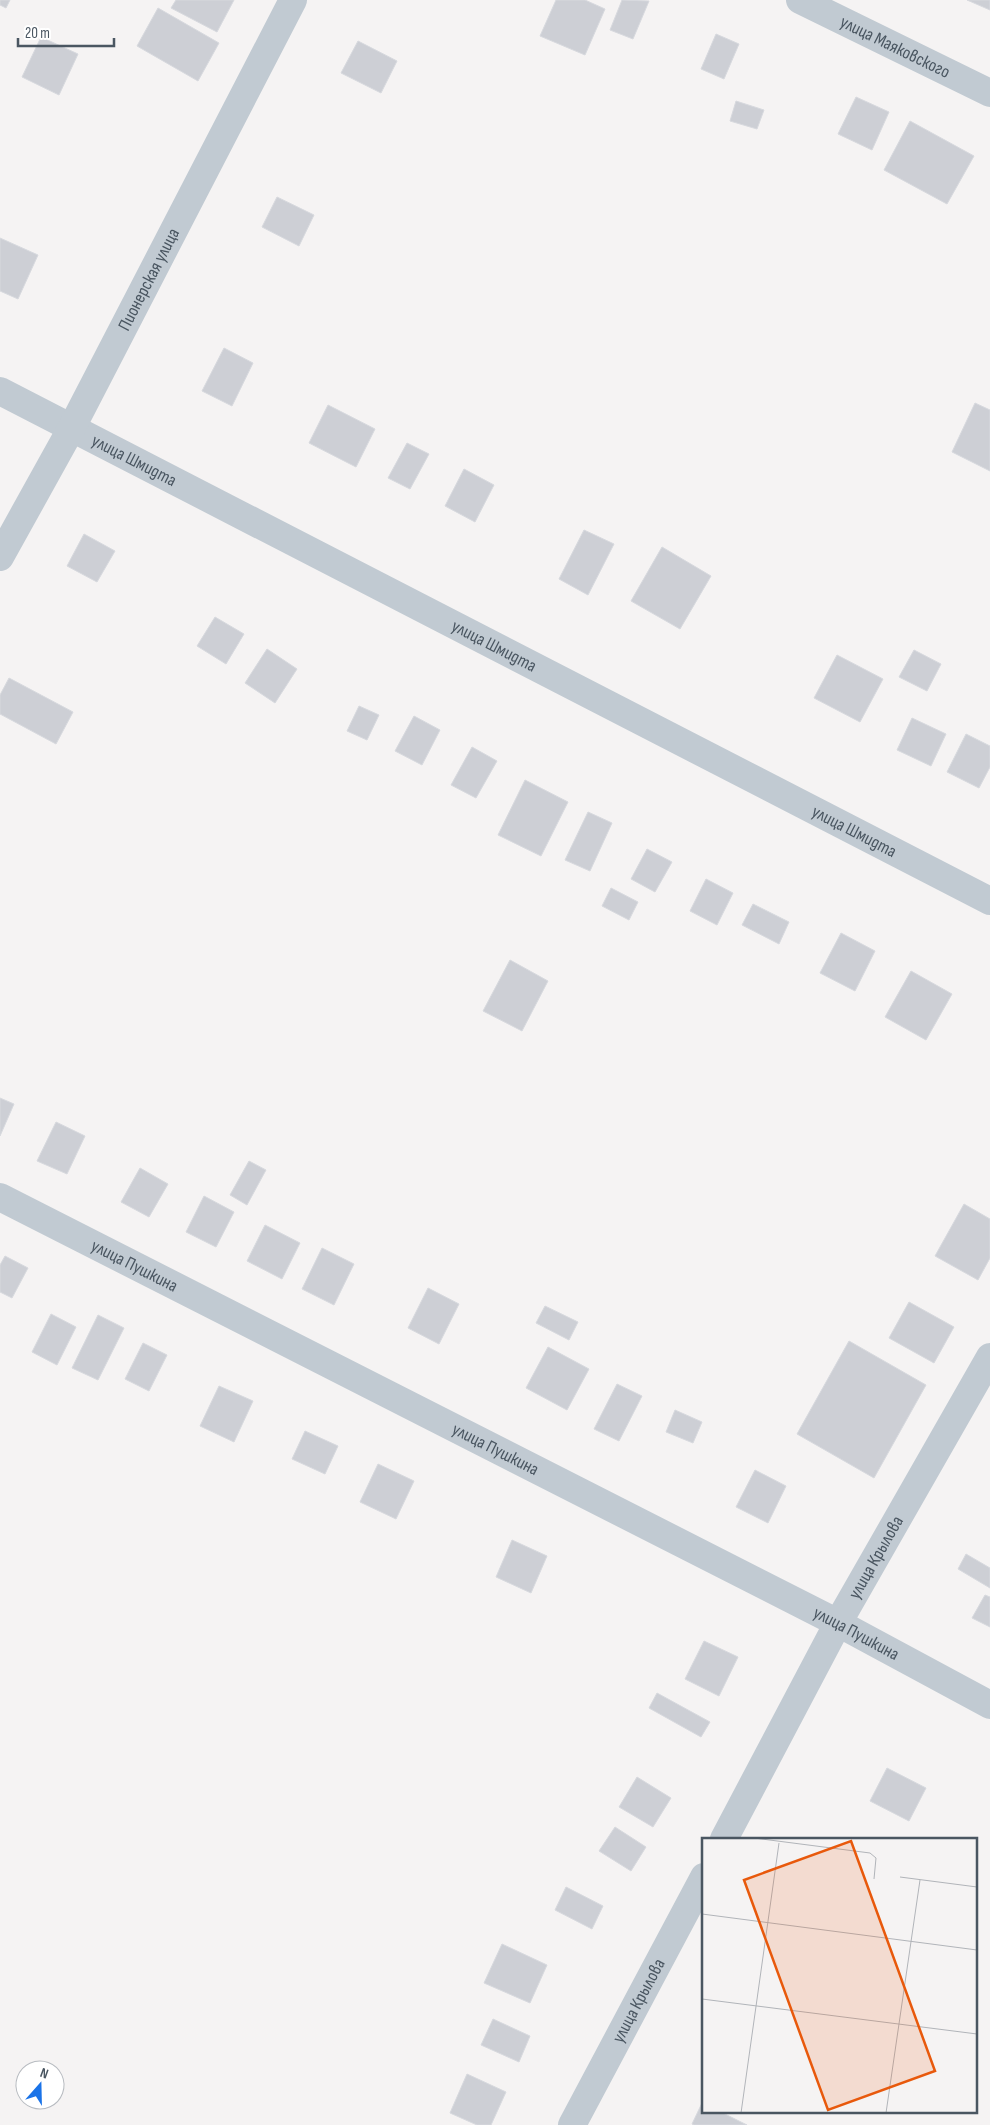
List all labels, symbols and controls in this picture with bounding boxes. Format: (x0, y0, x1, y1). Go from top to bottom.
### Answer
street label: улица Маяковского (837, 11, 953, 83)
scale bar (18, 15, 114, 47)
text: 20 m (25, 24, 50, 43)
street label: Пионерская улица (114, 225, 184, 334)
street label: улица Шмидта (88, 430, 180, 491)
street label: улица Шмидта (448, 616, 540, 677)
street label: улица Шмидта (808, 801, 900, 862)
street label: улица Пушкина (88, 1235, 181, 1297)
street label: улица Пушкина (449, 1419, 542, 1480)
street label: улица Крылова (844, 1512, 908, 1603)
street label: улица Пушкина (810, 1602, 903, 1665)
inset map (702, 1838, 978, 2112)
street label: улица Крылова (608, 1955, 670, 2046)
north arrow (15, 2060, 65, 2110)
text: N (38, 2064, 51, 2083)

